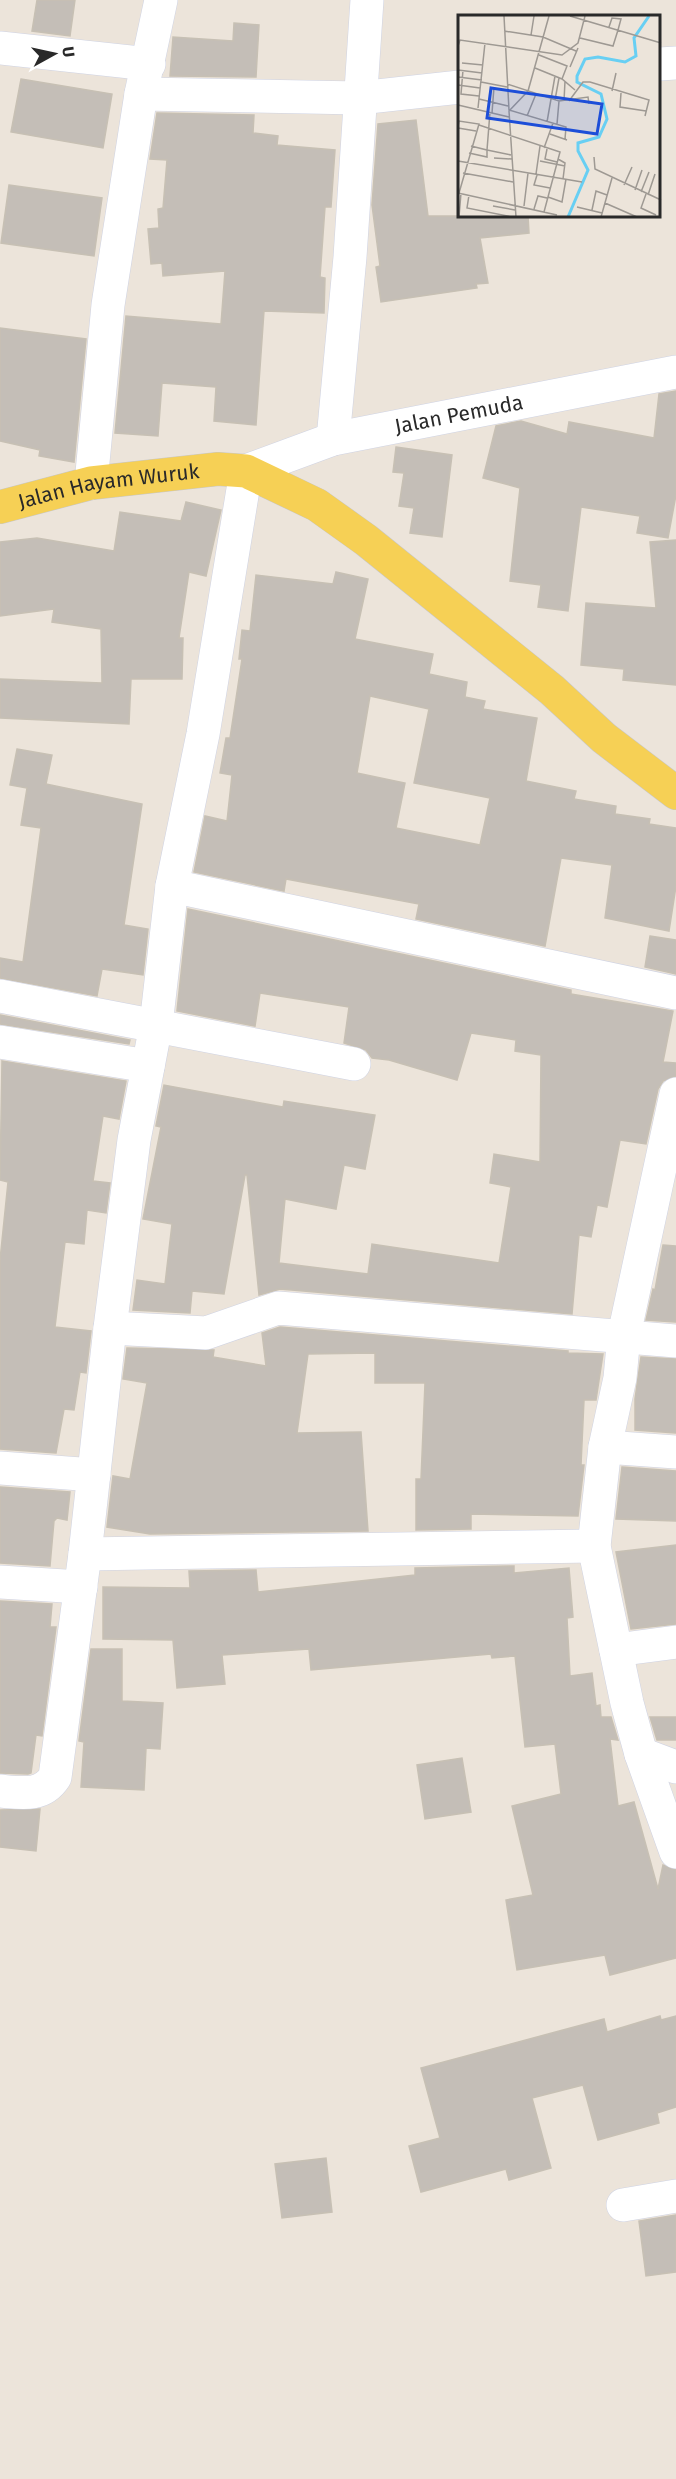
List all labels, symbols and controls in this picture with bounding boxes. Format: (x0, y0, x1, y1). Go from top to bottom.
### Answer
inset map (458, 15, 661, 218)
north arrow (24, 24, 84, 84)
text: U (58, 45, 78, 58)
street label: Jalan Pemuda (393, 389, 525, 440)
street label: Jalan Hayam Wuruk (15, 458, 201, 515)

